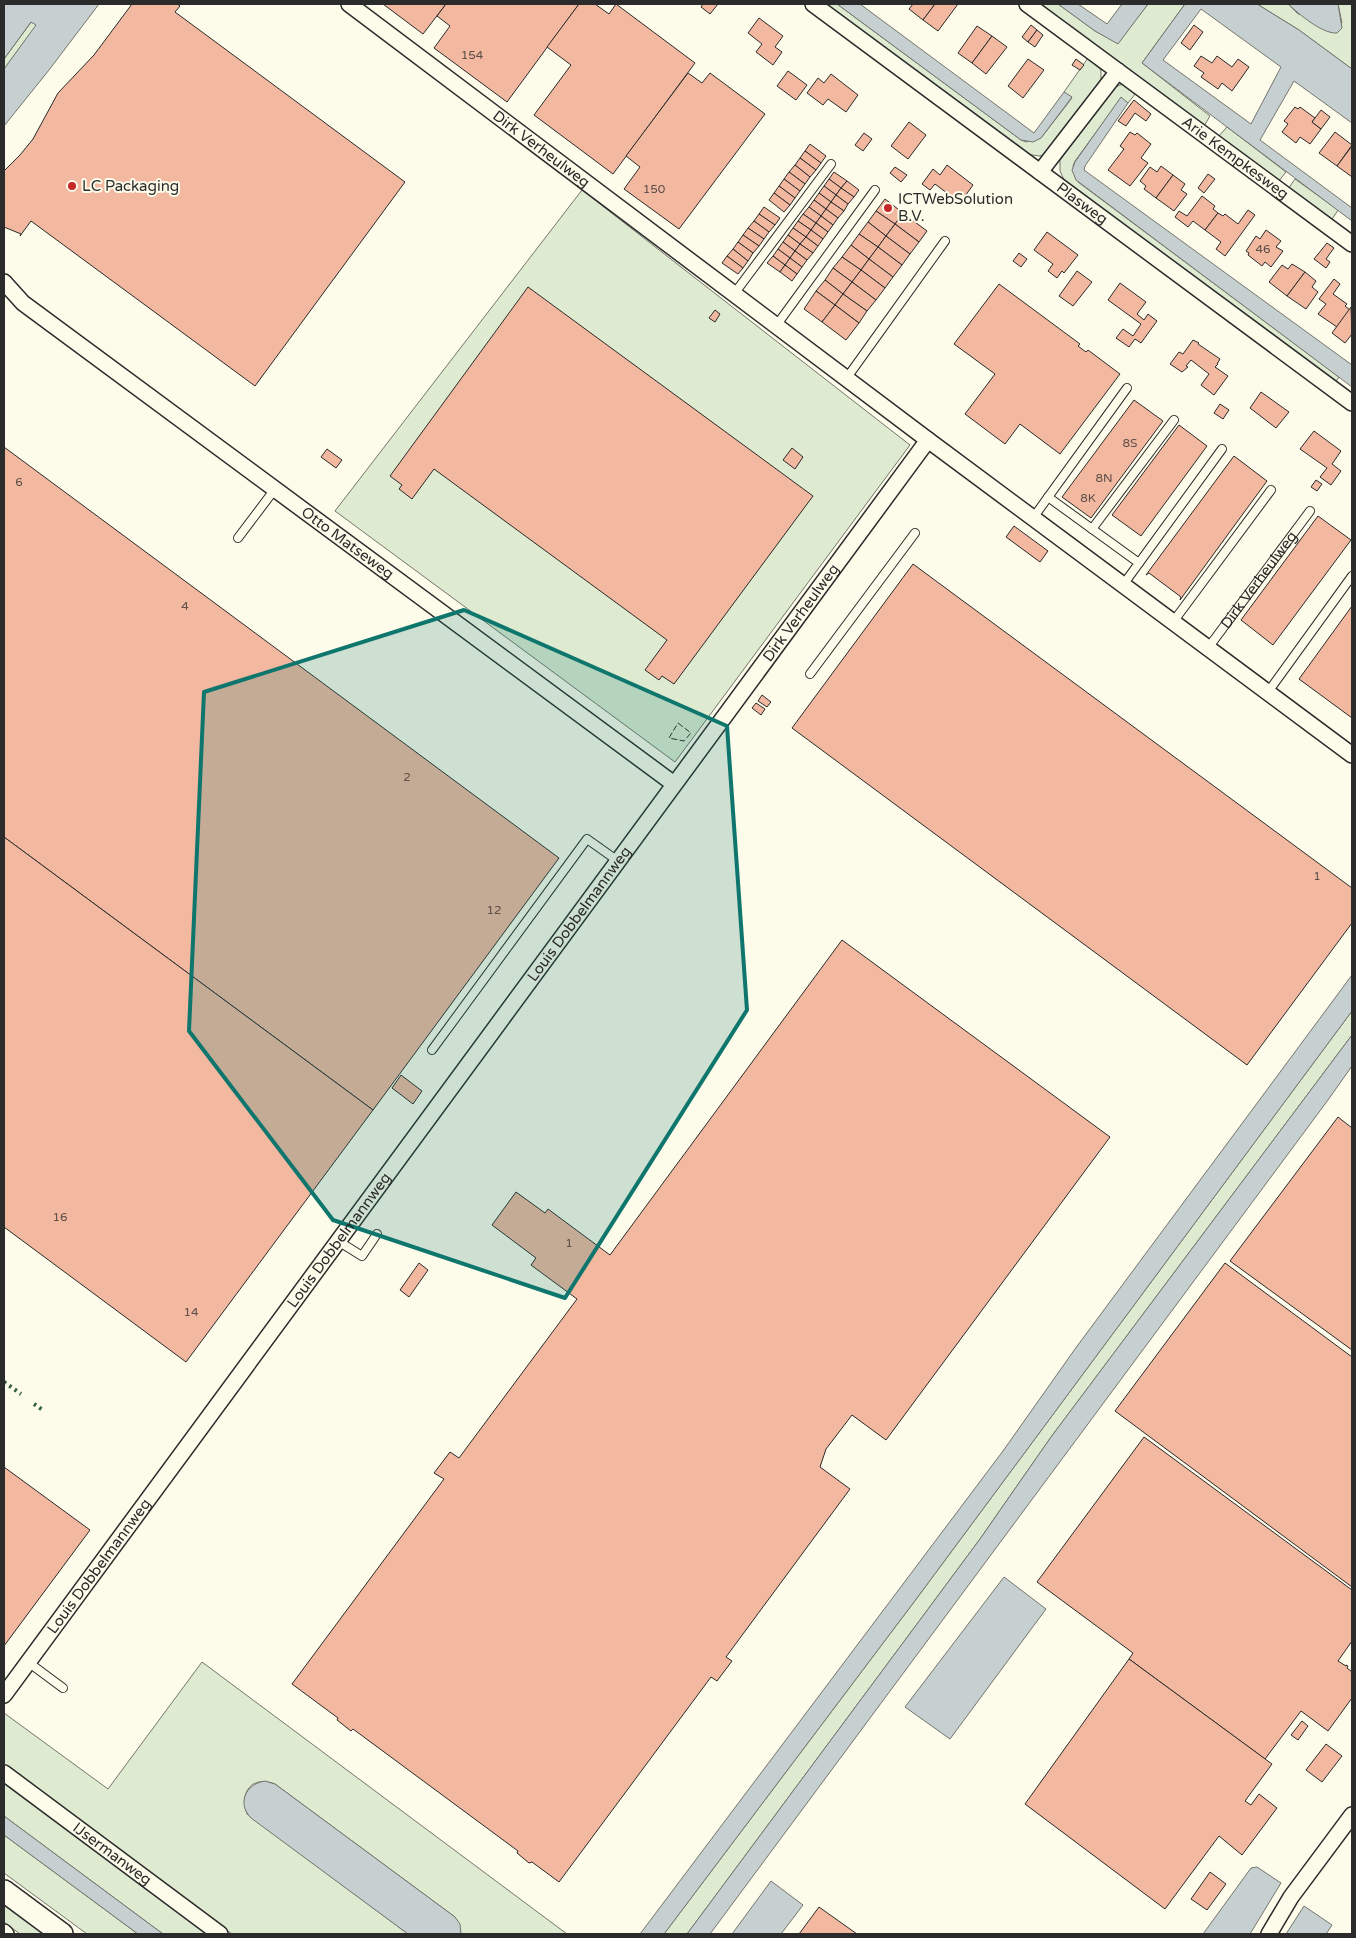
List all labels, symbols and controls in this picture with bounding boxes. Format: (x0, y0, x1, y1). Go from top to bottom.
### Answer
house number: 154 (461, 48, 484, 62)
street label: Dirk Verheulweg (489, 107, 594, 191)
street label: Arie Kempkesweg (1178, 113, 1292, 203)
place label: LC Packaging (82, 177, 179, 195)
street label: Plasweg (1053, 179, 1111, 228)
marker: LC Packaging (66, 180, 78, 192)
house number: 150 (643, 182, 666, 196)
place label: ICTWebSolution B.V. (898, 190, 1013, 225)
marker: ICTWebSolution B.V. (882, 202, 894, 214)
house number: 46 (1255, 242, 1271, 256)
house number: 8S (1123, 436, 1137, 450)
house number: 8N (1095, 471, 1113, 485)
house number: 6 (15, 475, 23, 489)
house number: 8K (1080, 491, 1096, 505)
street label: Otto Matseweg (298, 503, 397, 583)
street label: Dirk Verheulweg (1217, 528, 1301, 632)
street label: Dirk Verheulweg (759, 560, 843, 665)
house number: 4 (181, 599, 189, 613)
house number: 2 (403, 770, 411, 784)
street label: Louis Dobbelmannweg (523, 843, 635, 985)
house number: 1 (1313, 869, 1321, 883)
house number: 12 (486, 903, 502, 917)
street label: Louis Dobbelmannweg (283, 1169, 395, 1311)
house number: 16 (52, 1210, 68, 1224)
house number: 1 (565, 1236, 573, 1250)
house number: 14 (183, 1305, 199, 1319)
street label: Louis Dobbelmannweg (43, 1495, 154, 1637)
street label: IJsermanweg (69, 1818, 155, 1889)

